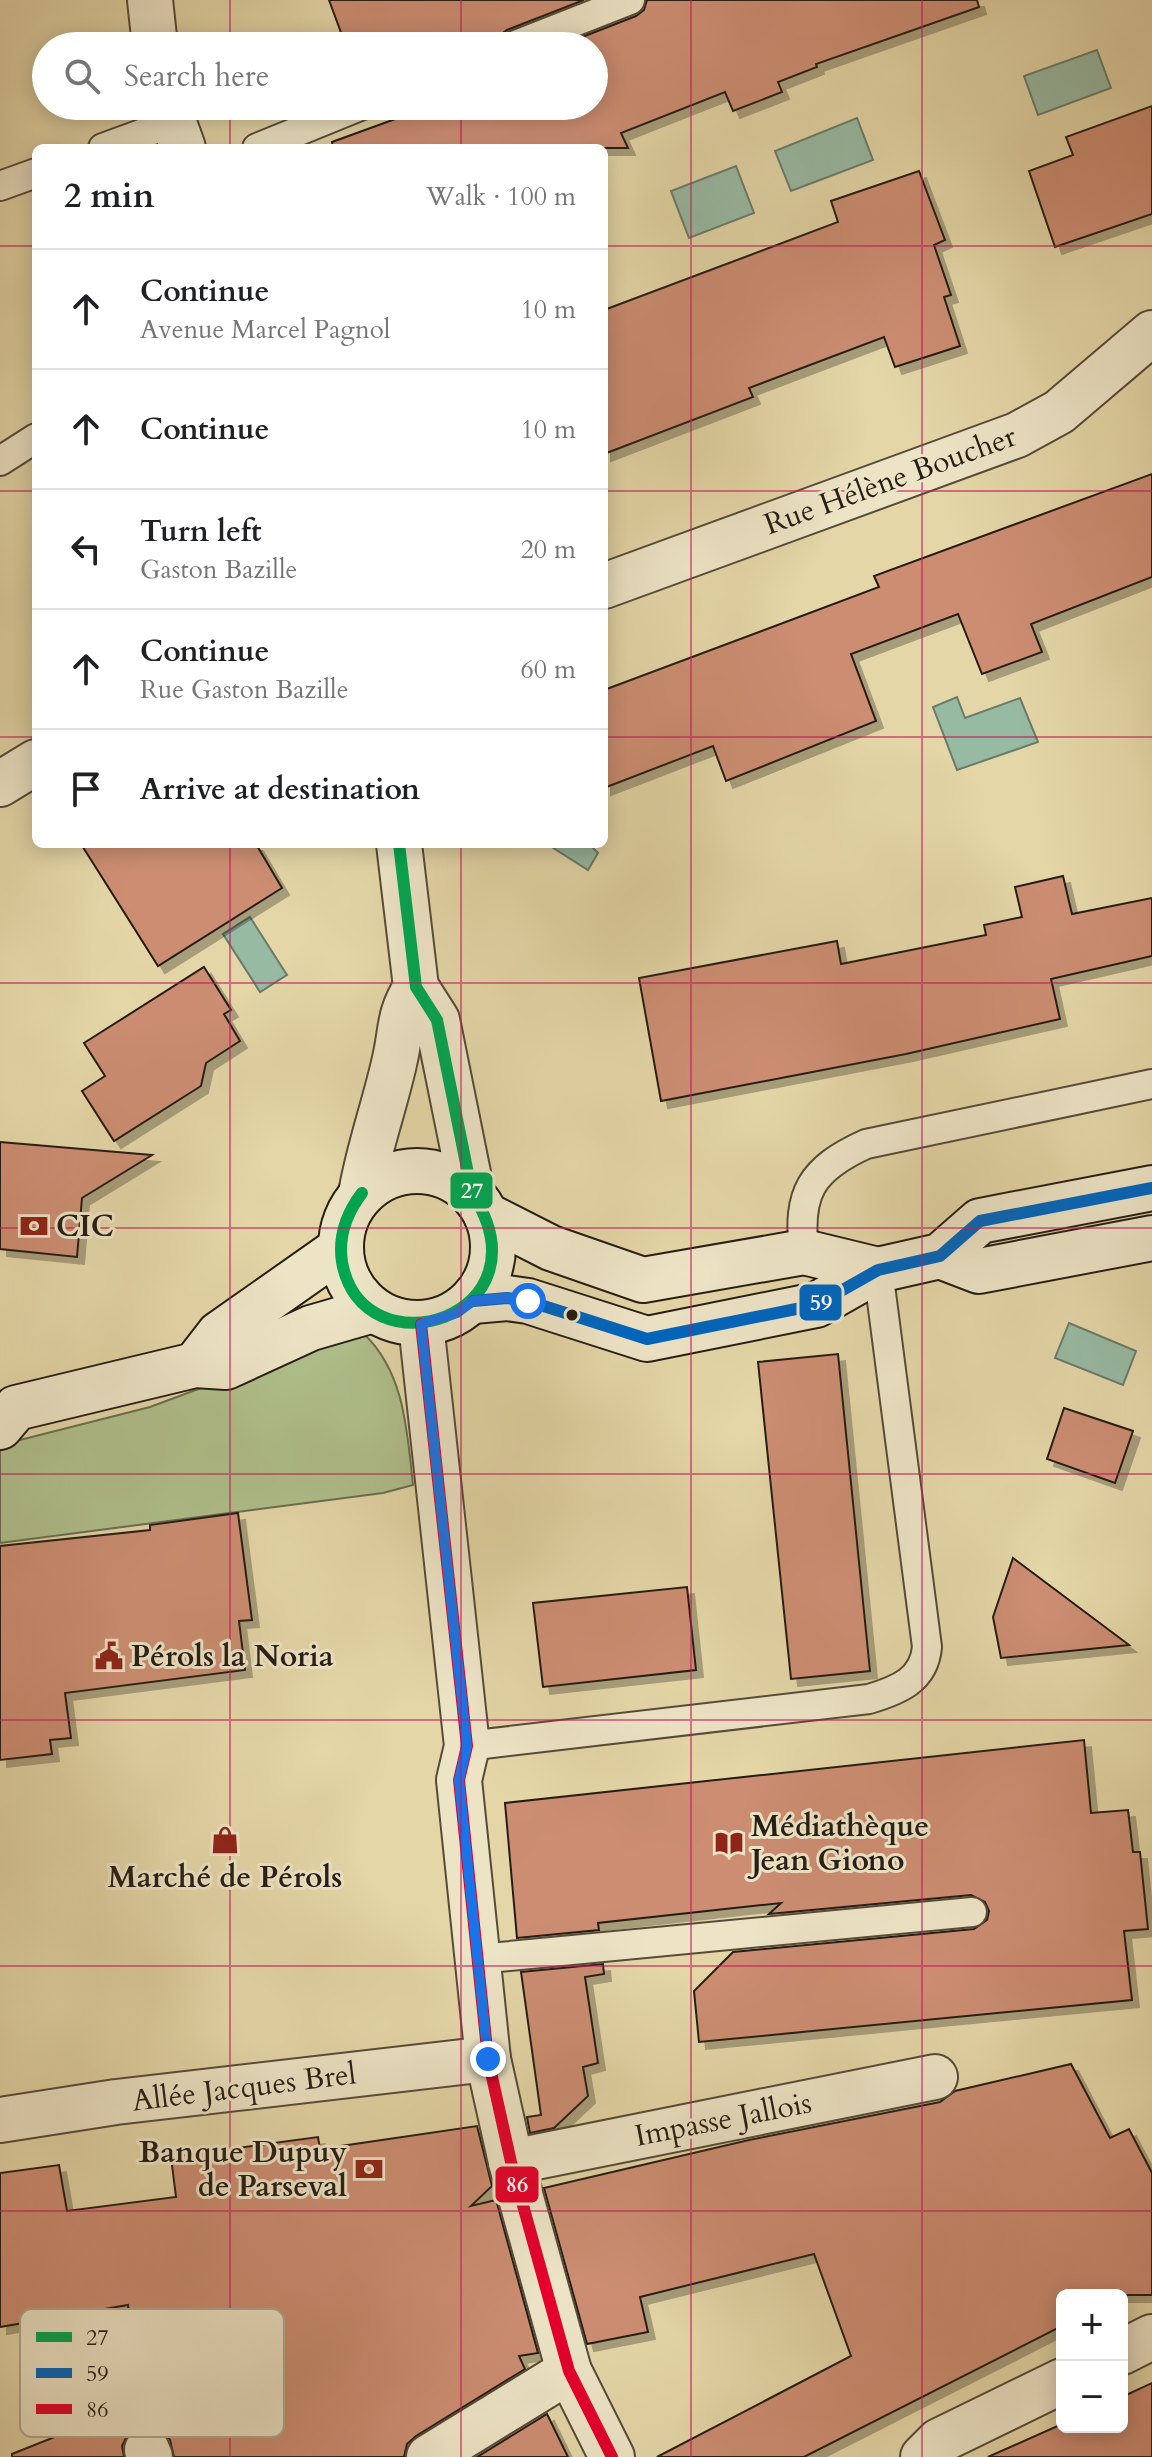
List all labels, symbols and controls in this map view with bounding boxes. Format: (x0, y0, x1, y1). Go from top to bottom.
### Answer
search box (32, 32, 608, 120)
icon: search (60, 54, 104, 98)
text: Search here (124, 56, 269, 97)
text: 2 min (64, 173, 155, 219)
text: Walk · 100 m (426, 179, 576, 214)
text: Continue (140, 271, 269, 312)
icon: ahead (64, 287, 108, 331)
text: 10 m (520, 292, 576, 327)
text: Avenue Marcel Pagnol (140, 312, 390, 347)
icon: ahead (64, 407, 108, 451)
text: Continue (140, 409, 269, 450)
text: 10 m (520, 412, 576, 447)
street label: Rue Hélène Boucher (758, 416, 1022, 545)
text: Turn left (140, 511, 262, 552)
icon: left (64, 527, 108, 571)
text: 20 m (520, 532, 576, 567)
text: Gaston Bazille (140, 552, 297, 587)
text: Continue (140, 631, 269, 672)
icon: ahead (64, 647, 108, 691)
text: 60 m (520, 652, 576, 687)
text: Rue Gaston Bazille (140, 672, 348, 707)
icon: arrive (64, 767, 108, 811)
text: Arrive at destination (140, 769, 420, 810)
line badge: 27 (449, 1171, 494, 1210)
text: 27 (461, 1176, 483, 1206)
place label: CIC (56, 1206, 114, 1247)
bank icon: CIC (19, 1211, 49, 1241)
route start (510, 1283, 546, 1319)
line badge: 59 (798, 1283, 843, 1322)
text: 59 (810, 1288, 832, 1318)
unlabelled marker (564, 1307, 580, 1323)
place label: Pérols la Noria (131, 1636, 334, 1677)
public building icon: Pérols la Noria (94, 1641, 124, 1671)
place label: Médiathèque Jean Giono (747, 1806, 929, 1881)
shop icon: Marché de Pérols (210, 1825, 240, 1855)
library icon: Médiathèque Jean Giono (714, 1828, 744, 1858)
place label: Marché de Pérols (108, 1857, 342, 1898)
route end (470, 2041, 506, 2077)
street label: Allée Jacques Brel (130, 2053, 359, 2122)
street label: Impasse Jallois (631, 2082, 815, 2157)
place label: Banque Dupuy de Parseval (138, 2132, 347, 2207)
bank icon: Banque Dupuy de Parseval (354, 2154, 384, 2184)
line badge: 86 (494, 2165, 540, 2204)
text: 86 (506, 2170, 528, 2200)
map controls (1056, 2289, 1128, 2433)
button: + (1056, 2289, 1128, 2361)
legend (20, 2309, 284, 2437)
text: 27 (86, 2323, 109, 2353)
text: 59 (86, 2359, 109, 2389)
button: − (1056, 2361, 1128, 2433)
text: 86 (86, 2395, 109, 2425)

